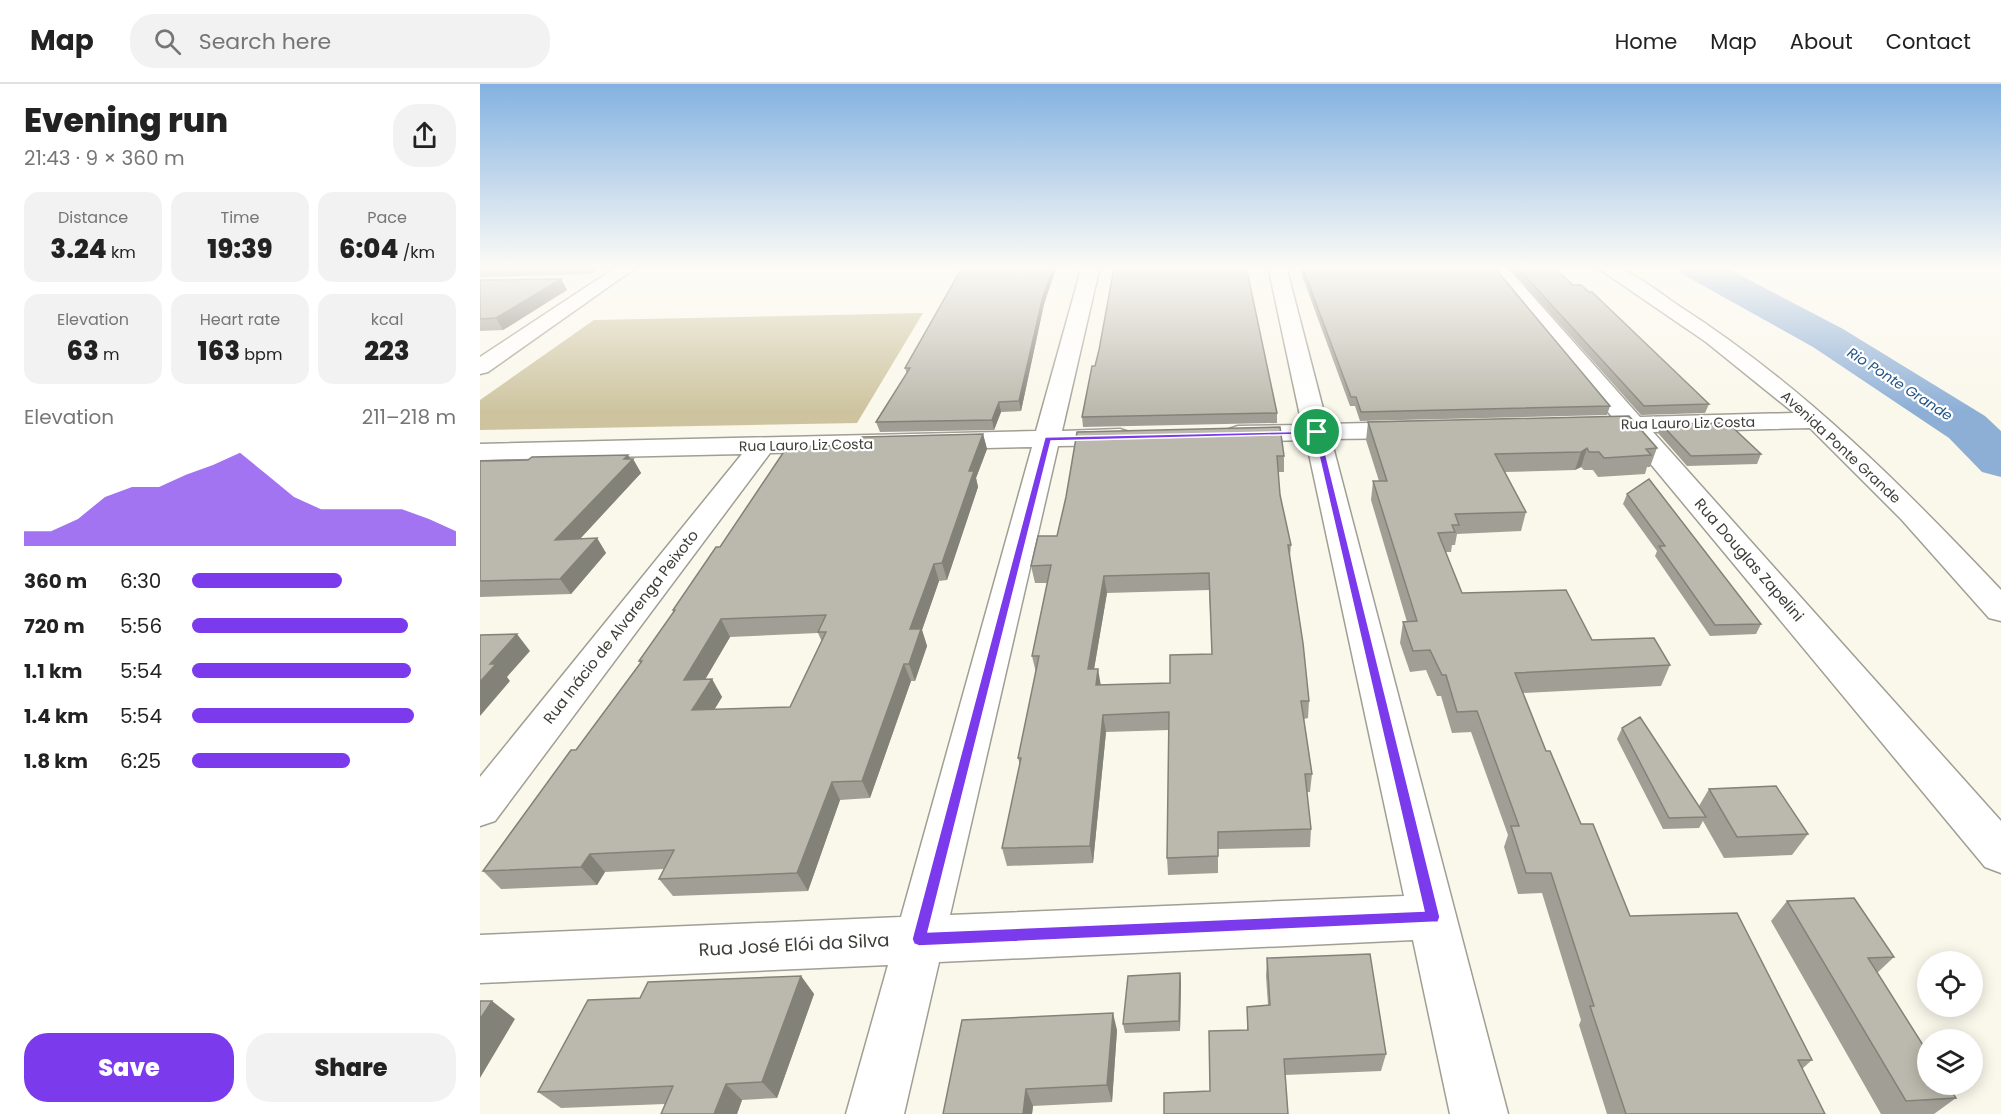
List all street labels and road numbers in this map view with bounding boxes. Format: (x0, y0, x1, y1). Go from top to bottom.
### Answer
street label: Avenida Ponte Grande (1777, 386, 1906, 508)
street label: Rua Lauro Liz Costa (1621, 412, 1755, 434)
street label: Rua Lauro Liz Costa (739, 434, 873, 456)
street label: Rua Douglas Zapelini (1690, 494, 1809, 626)
street label: Rua Inácio de Alvarenga Peixoto (538, 525, 703, 728)
street label: Rua José Elói da Silva (698, 927, 890, 962)

